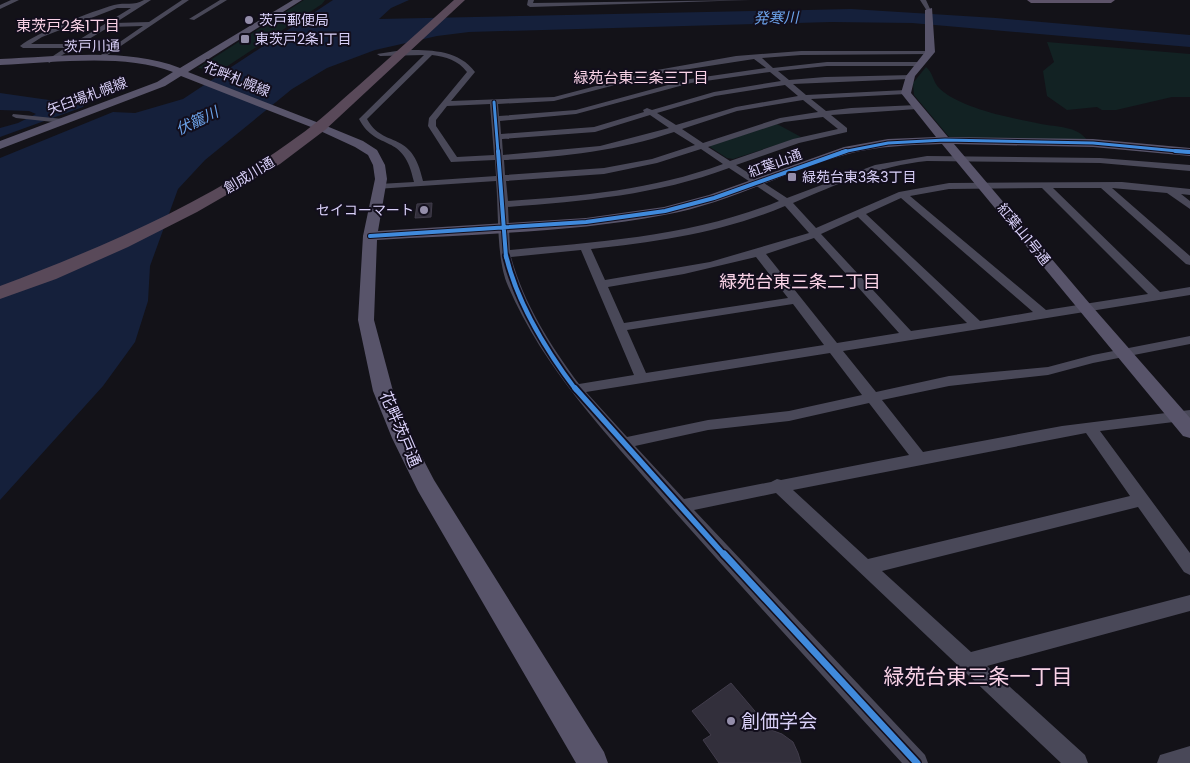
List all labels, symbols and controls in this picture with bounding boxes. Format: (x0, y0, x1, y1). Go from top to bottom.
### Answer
water label: 発寒川 (753, 7, 801, 28)
place label: 茨戸郵便局 (259, 10, 329, 30)
marker: 茨戸郵便局 (243, 14, 255, 26)
district label: 東茨戸2条1丁目 (16, 15, 120, 36)
place label: 東茨戸2条1丁目 (255, 29, 352, 49)
marker: 東茨戸2条1丁目 (239, 33, 251, 45)
street label: 茨戸川通 (64, 36, 120, 56)
street label: 花畔札幌線 (201, 57, 273, 101)
district label: 緑苑台東三条三丁目 (573, 67, 709, 88)
street label: 矢臼場札幌線 (44, 72, 130, 120)
water label: 伏籠川 (172, 100, 223, 140)
street label: 紅葉山通 (745, 144, 805, 182)
street label: 創成川通 (220, 152, 278, 198)
place label: 緑苑台東3条3丁目 (802, 167, 917, 187)
marker: 緑苑台東3条3丁目 (786, 171, 798, 183)
street label: 紅葉山1号通 (993, 199, 1055, 269)
place label: セイコーマート (316, 200, 414, 220)
marker: セイコーマート (418, 204, 430, 216)
district label: 緑苑台東三条二丁目 (719, 269, 881, 294)
street label: 花畔茨戸通 (374, 388, 427, 471)
district label: 緑苑台東三条一丁目 (884, 662, 1073, 691)
place label: 創価学会 (741, 708, 817, 735)
marker: 創価学会 (725, 715, 737, 727)

